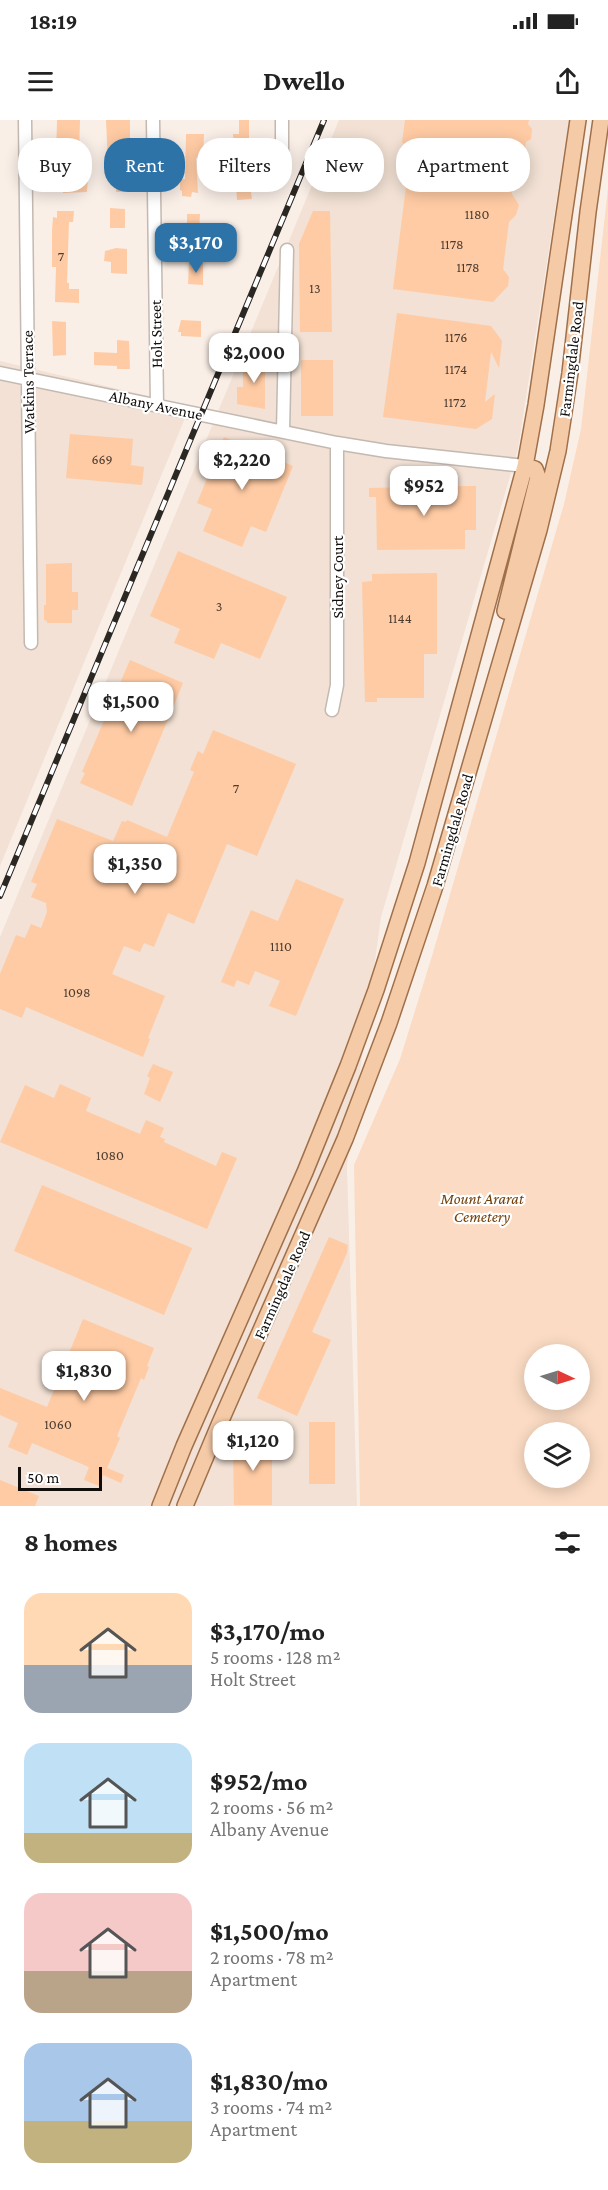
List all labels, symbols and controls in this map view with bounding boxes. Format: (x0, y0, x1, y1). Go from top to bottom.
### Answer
text: 18:19 (30, 9, 77, 34)
icon: menu (24, 65, 57, 98)
icon: share (551, 65, 584, 98)
text: Dwello (263, 66, 345, 96)
chip: Buy (18, 138, 92, 192)
chip: Rent (104, 138, 185, 192)
chip: Filters (197, 138, 292, 192)
chip: New (304, 138, 384, 192)
chip: Apartment (396, 138, 530, 192)
house number: 1180 (465, 206, 489, 222)
pin: $3,170 (147, 223, 245, 274)
text: $3,170 (169, 231, 223, 253)
house number: 1178 (440, 236, 464, 252)
house number: 7 (58, 248, 65, 264)
house number: 1178 (456, 259, 480, 275)
house number: 13 (309, 280, 321, 296)
street label: Holt Street (147, 299, 165, 368)
street label: Farmingdale Road (555, 300, 588, 418)
house number: 1176 (445, 329, 467, 345)
street label: Watkins Terrace (19, 330, 37, 434)
pin: $2,000 (205, 333, 303, 384)
text: $2,000 (223, 341, 285, 363)
house number: 1174 (445, 361, 467, 377)
street label: Albany Avenue (108, 387, 204, 424)
house number: 1172 (444, 394, 467, 410)
pin: $2,220 (193, 440, 291, 491)
text: $2,220 (213, 448, 271, 470)
house number: 669 (92, 451, 113, 467)
pin: $952 (388, 466, 460, 517)
text: $952 (404, 474, 444, 496)
street label: Sidney Court (329, 535, 347, 618)
house number: 3 (216, 598, 222, 614)
house number: 1144 (388, 610, 412, 626)
pin: $1,500 (82, 682, 180, 733)
text: $1,500 (102, 690, 160, 712)
street label: Farmingdale Road (428, 771, 477, 889)
house number: 7 (233, 780, 240, 796)
pin: $1,350 (86, 844, 184, 895)
text: $1,350 (108, 852, 162, 874)
house number: 1110 (270, 938, 292, 954)
house number: 1098 (63, 984, 91, 1000)
house number: 1080 (96, 1147, 124, 1163)
park label: Mount Ararat Cemetery (439, 1190, 524, 1226)
street label: Farmingdale Road (251, 1228, 315, 1342)
north arrow (524, 1344, 590, 1410)
map controls (524, 1344, 590, 1488)
pin: $1,830 (35, 1351, 133, 1402)
text: $1,830 (56, 1359, 112, 1381)
house number: 1060 (44, 1416, 72, 1432)
pin: $1,120 (204, 1421, 302, 1472)
button: layers (524, 1422, 590, 1488)
text: $1,120 (227, 1429, 279, 1451)
scale bar (18, 1464, 102, 1492)
text: 50 m (27, 1469, 59, 1486)
icon: filters (551, 1526, 584, 1559)
text: 8 homes (24, 1528, 117, 1557)
icon: home (72, 1617, 144, 1689)
text: $3,170/mo (210, 1617, 325, 1646)
text: 5 rooms · 128 m² (210, 1646, 341, 1668)
text: Holt Street (210, 1668, 296, 1690)
icon: home (72, 1767, 144, 1839)
text: $952/mo (210, 1767, 308, 1796)
text: 2 rooms · 56 m² (210, 1796, 333, 1818)
text: Albany Avenue (210, 1818, 329, 1840)
icon: home (72, 1917, 144, 1989)
text: $1,500/mo (210, 1917, 329, 1946)
text: 2 rooms · 78 m² (210, 1946, 334, 1968)
text: Apartment (210, 1968, 297, 1990)
icon: home (72, 2067, 144, 2139)
text: $1,830/mo (210, 2067, 328, 2096)
text: 3 rooms · 74 m² (210, 2096, 332, 2118)
text: Apartment (210, 2118, 297, 2140)

